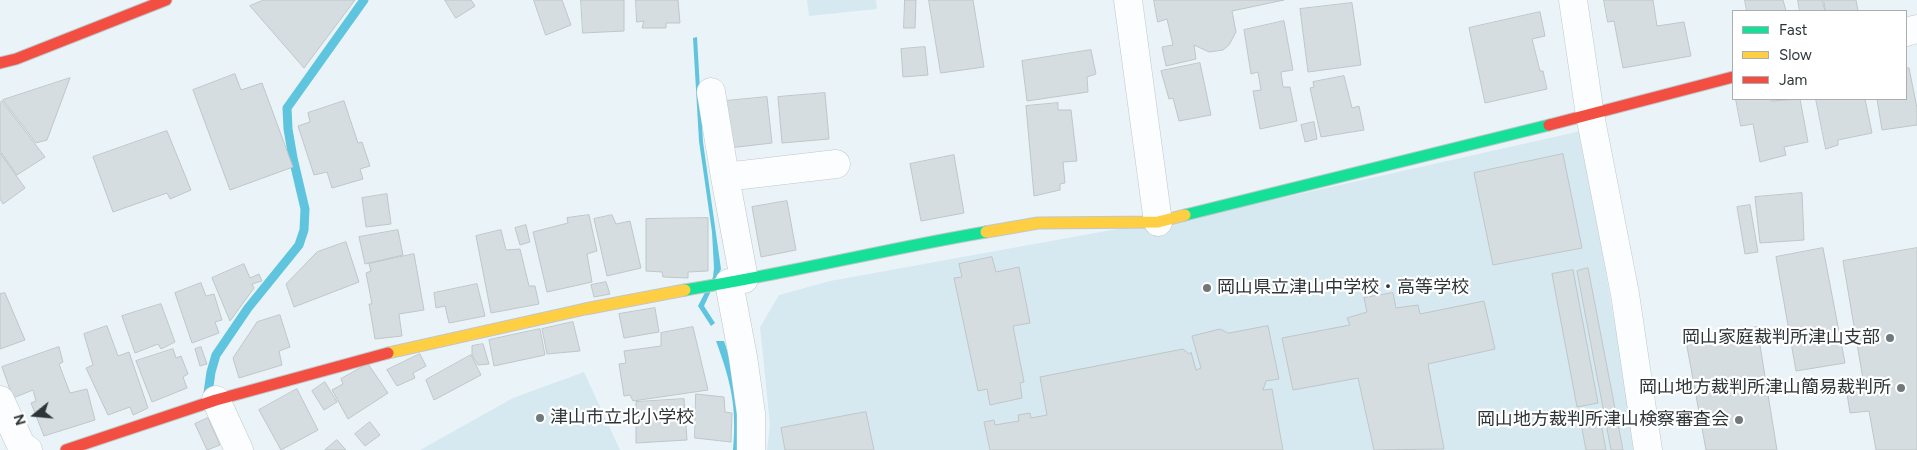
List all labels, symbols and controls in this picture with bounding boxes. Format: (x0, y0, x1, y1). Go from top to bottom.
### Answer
legend (1732, 10, 1907, 100)
text: Fast (1779, 21, 1807, 39)
text: Slow (1779, 46, 1812, 64)
text: Jam (1779, 71, 1807, 89)
place label: 岡山県立津山中学校・高等学校 (1217, 277, 1469, 299)
marker: 岡山県立津山中学校・高等学校 (1201, 282, 1213, 294)
place label: 岡山家庭裁判所津山支部 (1682, 327, 1880, 349)
marker: 岡山家庭裁判所津山支部 (1884, 332, 1896, 344)
place label: 岡山地方裁判所津山簡易裁判所 (1639, 377, 1891, 399)
marker: 岡山地方裁判所津山簡易裁判所 (1895, 382, 1907, 394)
north arrow (10, 390, 60, 440)
place label: 津山市立北小学校 (550, 407, 694, 429)
place label: 岡山地方裁判所津山検察審査会 (1477, 409, 1729, 431)
text: N (10, 412, 30, 427)
marker: 津山市立北小学校 (534, 412, 546, 424)
marker: 岡山地方裁判所津山検察審査会 (1733, 414, 1745, 426)

